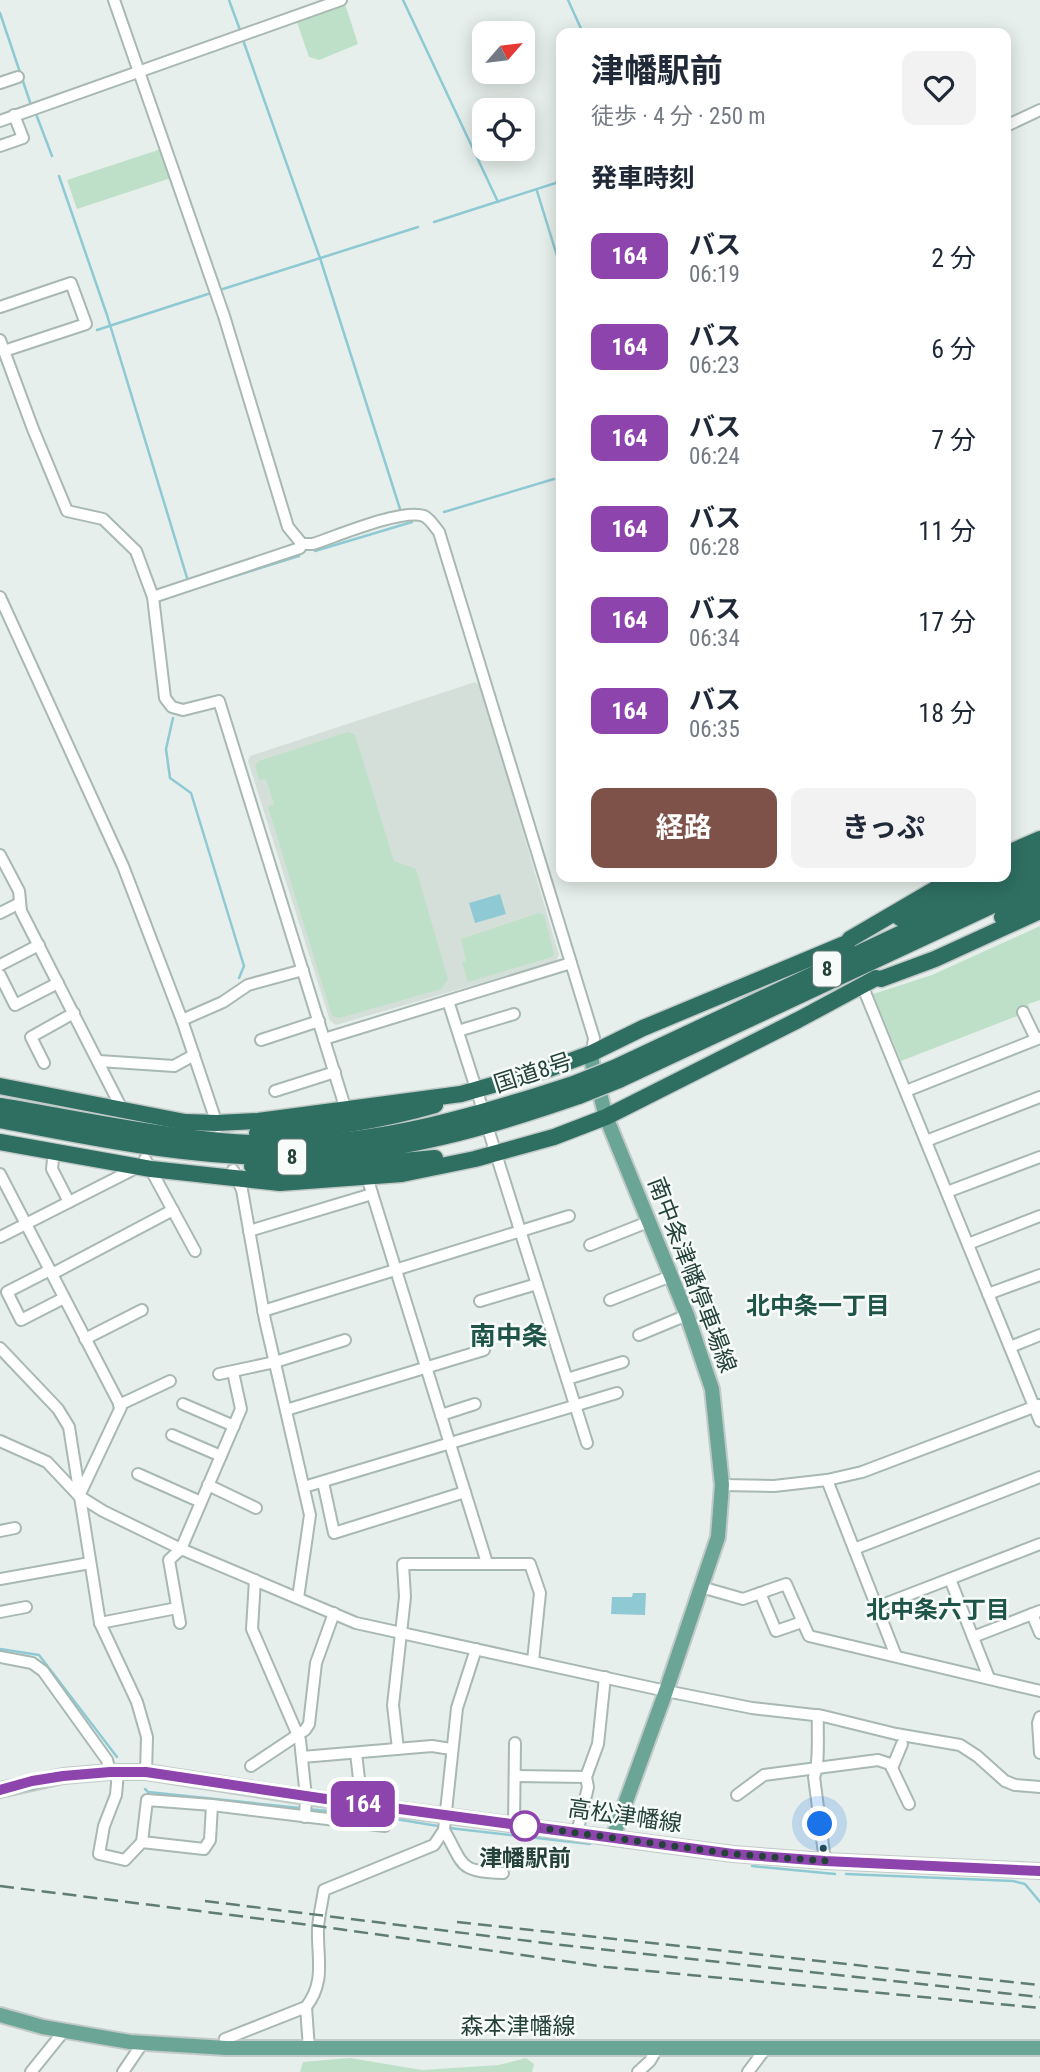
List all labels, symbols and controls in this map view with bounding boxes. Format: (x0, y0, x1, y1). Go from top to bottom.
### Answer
north arrow (472, 21, 536, 84)
map controls (472, 21, 535, 161)
text: 津幡駅前 (591, 51, 723, 90)
button: heart (902, 51, 976, 125)
button: locate (472, 98, 535, 161)
text: 徒歩 · 4 分 · 250 m (591, 103, 766, 130)
text: 発車時刻 (591, 163, 695, 193)
text: バス (689, 230, 741, 260)
text: 164 (611, 242, 648, 270)
text: 2 分 (931, 243, 976, 273)
text: 06:19 (689, 261, 740, 288)
text: バス (689, 321, 741, 351)
text: 164 (611, 333, 648, 361)
text: 6 分 (931, 334, 976, 364)
text: 06:23 (689, 352, 740, 379)
text: バス (689, 412, 741, 442)
text: 164 (611, 424, 648, 452)
text: 7 分 (931, 425, 976, 455)
text: 06:24 (689, 443, 740, 470)
text: バス (689, 503, 741, 533)
text: 164 (611, 515, 648, 543)
text: 11 分 (918, 516, 976, 546)
text: 06:28 (689, 534, 740, 561)
text: バス (689, 594, 741, 624)
text: 164 (611, 606, 648, 634)
text: 17 分 (918, 607, 976, 637)
text: 06:34 (689, 625, 740, 652)
text: バス (689, 685, 741, 715)
text: 164 (611, 697, 648, 725)
text: 18 分 (918, 698, 976, 728)
text: 06:35 (689, 716, 740, 743)
button: 経路 (591, 788, 777, 868)
button: きっぷ (791, 788, 976, 868)
road number: 8 (813, 951, 841, 986)
street label: 国道8号 (491, 1048, 575, 1098)
road number: 8 (278, 1140, 306, 1174)
street label: 南中条津幡停車場線 (642, 1174, 742, 1376)
district label: 北中条一丁目 (746, 1292, 890, 1320)
district label: 南中条 (470, 1321, 548, 1351)
district label: 北中条六丁目 (866, 1596, 1010, 1624)
line badge: 164 (323, 1781, 403, 1827)
text: 164 (345, 1790, 381, 1818)
street label: 高松津幡線 (566, 1795, 684, 1837)
your location (802, 1806, 837, 1841)
marker: 津幡駅前 (510, 1811, 540, 1841)
place label: 津幡駅前 (479, 1845, 571, 1872)
street label: 森本津幡線 (461, 2013, 576, 2040)

